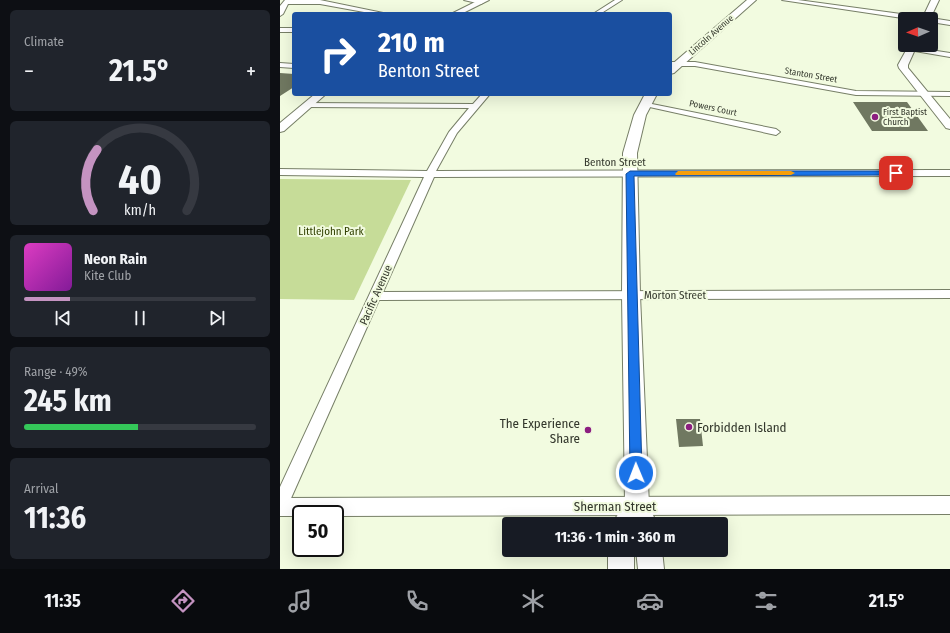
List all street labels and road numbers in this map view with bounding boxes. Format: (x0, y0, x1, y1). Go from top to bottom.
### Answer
street label: Lincoln Avenue (687, 13, 736, 57)
street label: Stanton Street (784, 65, 838, 85)
street label: Powers Court (688, 98, 738, 118)
street label: Benton Street (584, 156, 646, 169)
street label: Pacific Avenue (357, 263, 395, 327)
street label: Morton Street (644, 289, 706, 302)
street label: Sherman Street (574, 499, 657, 514)

